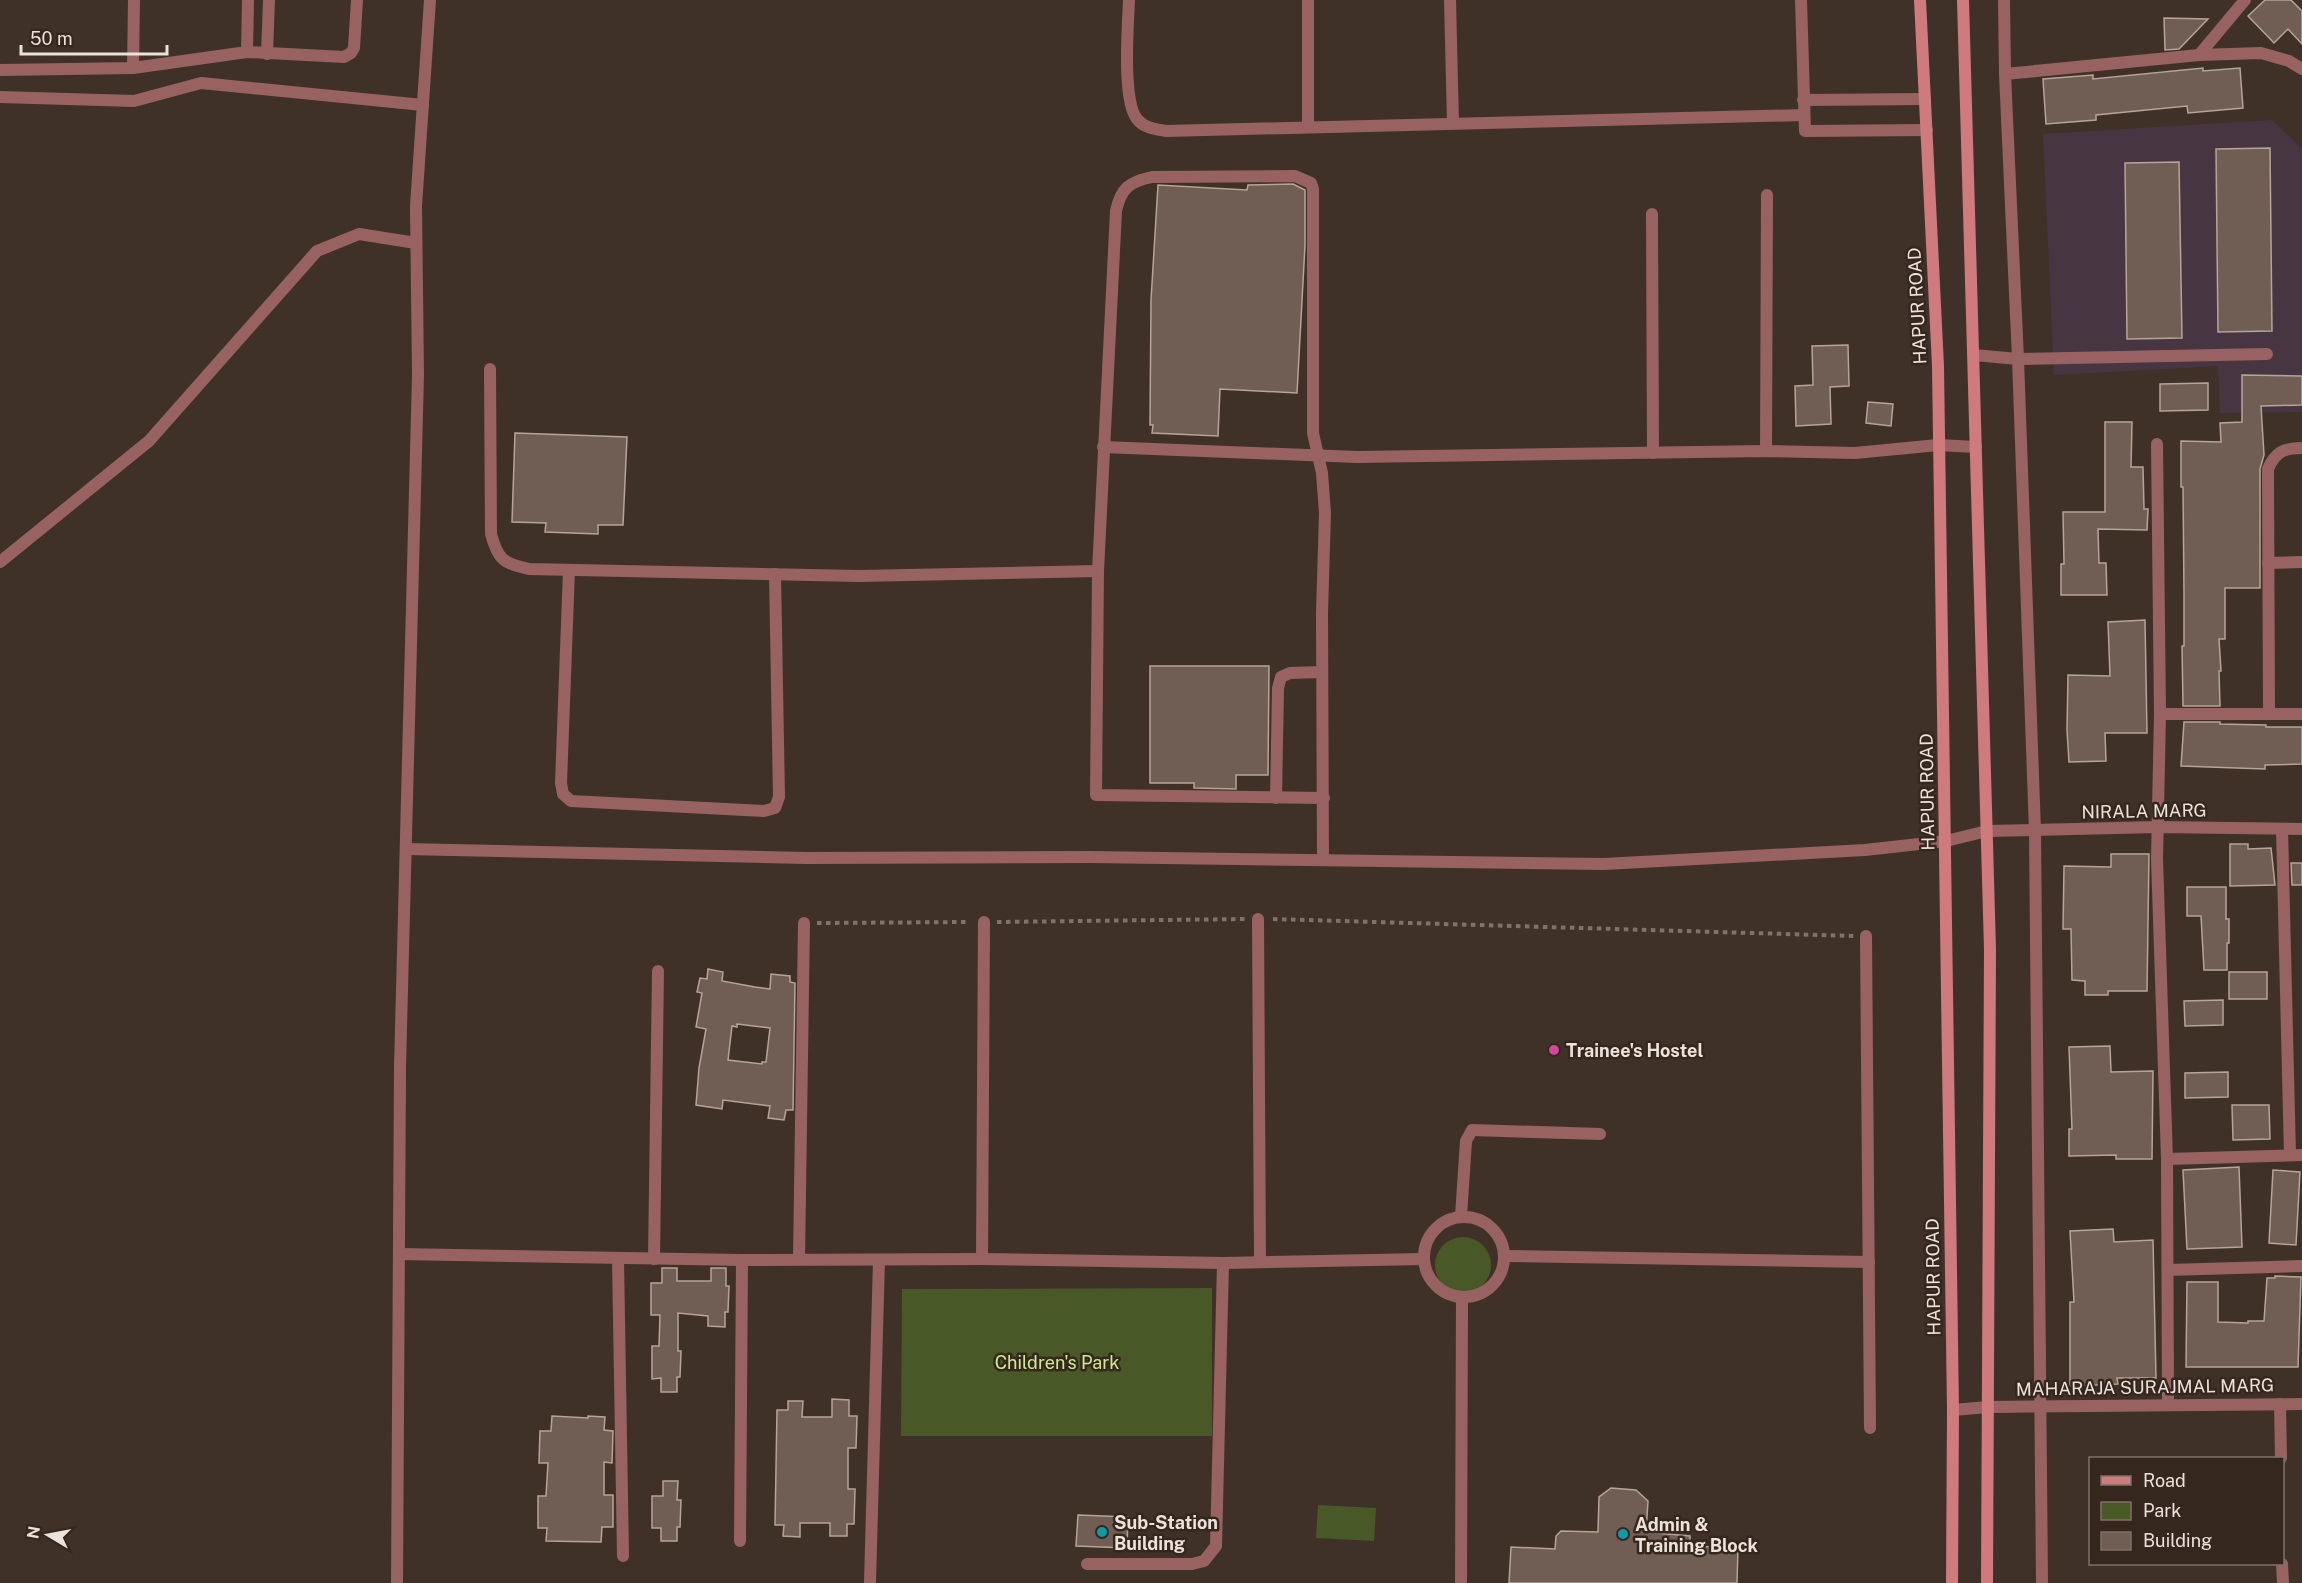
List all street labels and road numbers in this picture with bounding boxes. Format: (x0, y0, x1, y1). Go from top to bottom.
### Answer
street label: HAPUR ROAD (1903, 247, 1931, 365)
street label: HAPUR ROAD (1915, 733, 1939, 851)
street label: NIRALA MARG (2081, 799, 2207, 823)
street label: HAPUR ROAD (1921, 1218, 1945, 1336)
street label: MAHARAJA SURAJMAL MARG (2016, 1374, 2274, 1400)

